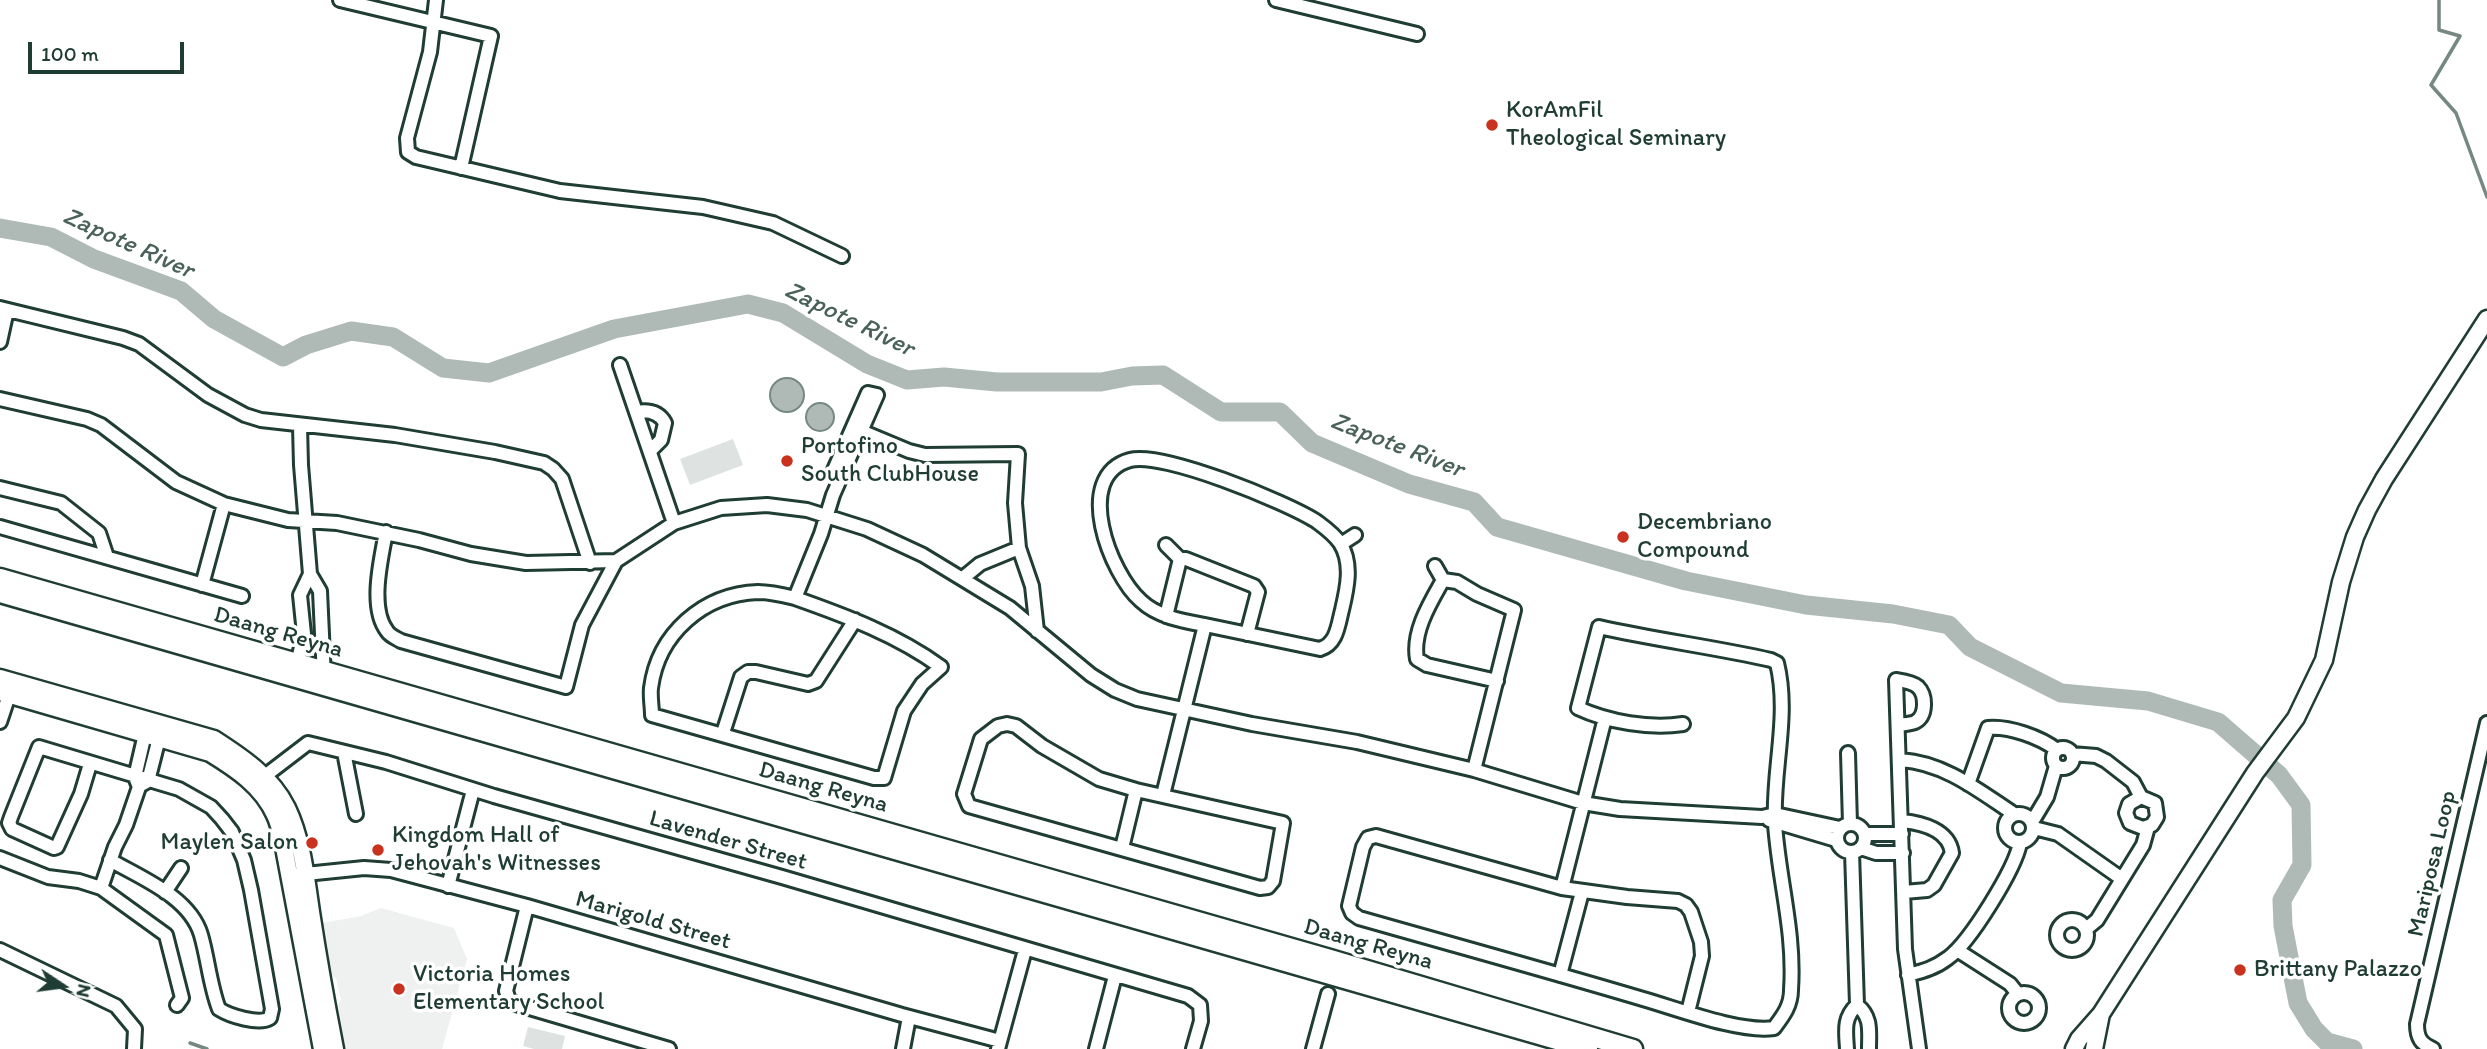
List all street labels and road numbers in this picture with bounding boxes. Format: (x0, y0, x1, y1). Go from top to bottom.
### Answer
street label: Daang Reyna (210, 601, 346, 665)
street label: Daang Reyna (755, 756, 891, 820)
street label: Mariposa Loop (2402, 788, 2464, 940)
street label: Lavender Street (646, 805, 810, 877)
street label: Marigold Street (572, 885, 734, 957)
street label: Daang Reyna (1300, 913, 1436, 977)

